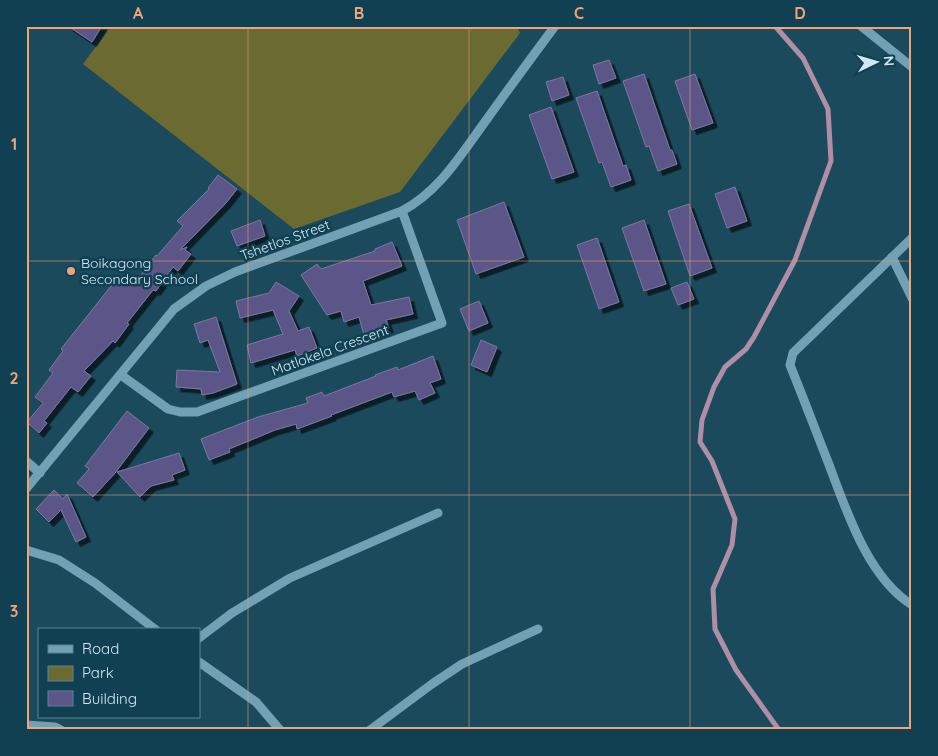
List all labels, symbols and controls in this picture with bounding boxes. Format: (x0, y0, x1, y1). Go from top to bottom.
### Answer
text: A (133, 3, 144, 23)
text: B (354, 3, 364, 23)
text: C (574, 3, 584, 23)
text: D (794, 3, 806, 23)
north arrow (850, 38, 900, 88)
text: N (880, 55, 898, 67)
text: 1 (11, 134, 17, 154)
street label: Tshetlos Street (238, 215, 333, 265)
place label: Boikagong Secondary School (81, 254, 198, 288)
marker: Boikagong Secondary School (65, 265, 77, 277)
street label: Matlokela Crescent (269, 320, 391, 380)
text: 2 (9, 368, 19, 388)
text: 3 (10, 601, 18, 621)
legend (38, 628, 200, 718)
text: Road (82, 639, 119, 658)
text: Park (82, 663, 114, 682)
text: Building (82, 689, 137, 708)

